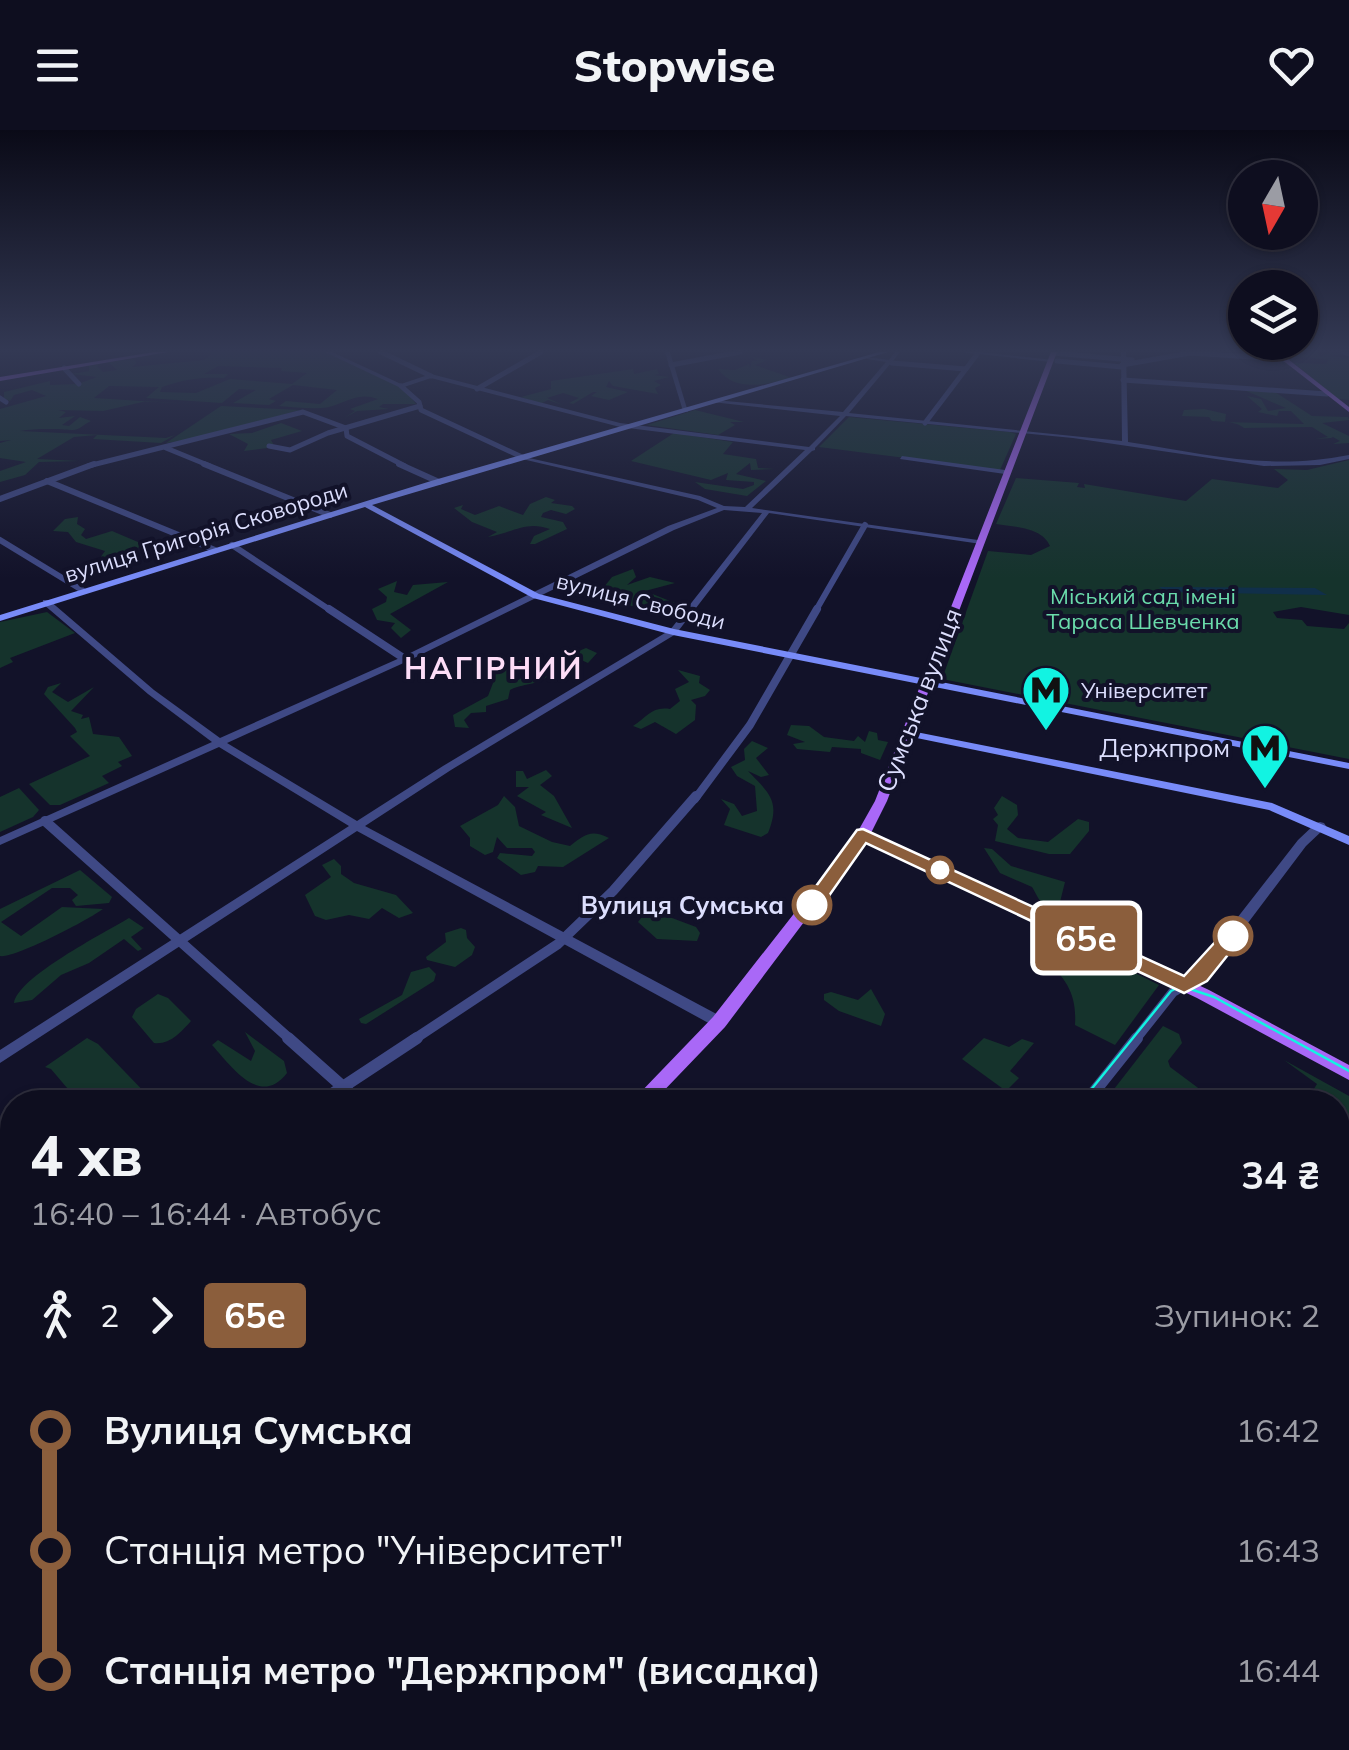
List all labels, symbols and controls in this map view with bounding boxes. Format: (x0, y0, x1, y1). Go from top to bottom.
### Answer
text: Stopwise (574, 37, 775, 93)
icon: menu (30, 38, 85, 93)
icon: heart (1264, 38, 1319, 93)
north arrow (1228, 160, 1318, 250)
map controls (1228, 160, 1318, 360)
button: layers (1228, 270, 1318, 360)
street label: вулиця Григорія Сковороди (61, 476, 351, 588)
street label: вулиця Свободи (554, 566, 728, 636)
park label: Міський сад імені Тараса Шевченка (1046, 582, 1240, 635)
street label: Сумська вулиця (869, 604, 968, 796)
district label: НАГІРНИЙ (404, 649, 584, 687)
metro station icon: Університет (1020, 664, 1072, 732)
place label: Університет (1080, 676, 1207, 704)
metro station icon: Держпром (1239, 722, 1291, 790)
place label: Держпром (1099, 732, 1230, 763)
unlabelled marker (927, 857, 953, 883)
marker: Вулиця Сумська (793, 886, 831, 924)
place label: Вулиця Сумська (581, 889, 784, 920)
line badge: 65е (1028, 906, 1144, 970)
text: 65е (1055, 916, 1117, 960)
unlabelled marker (1214, 917, 1252, 955)
text: 4 хв (30, 1121, 143, 1190)
text: 34 ₴ (1241, 1151, 1320, 1199)
text: 16:40 – 16:44 · Автобус (30, 1193, 382, 1233)
icon: walk (30, 1288, 85, 1343)
icon: forward (134, 1288, 189, 1343)
text: 65е (224, 1293, 286, 1337)
text: 2 (100, 1295, 119, 1335)
text: Зупинок: 2 (1154, 1295, 1320, 1335)
text: Вулиця Сумська (104, 1406, 413, 1454)
text: 16:42 (1236, 1410, 1320, 1450)
text: Станція метро "Університет" (104, 1526, 624, 1574)
text: 16:43 (1236, 1530, 1320, 1570)
text: Станція метро "Держпром" (висадка) (104, 1646, 821, 1694)
text: 16:44 (1236, 1650, 1320, 1690)

